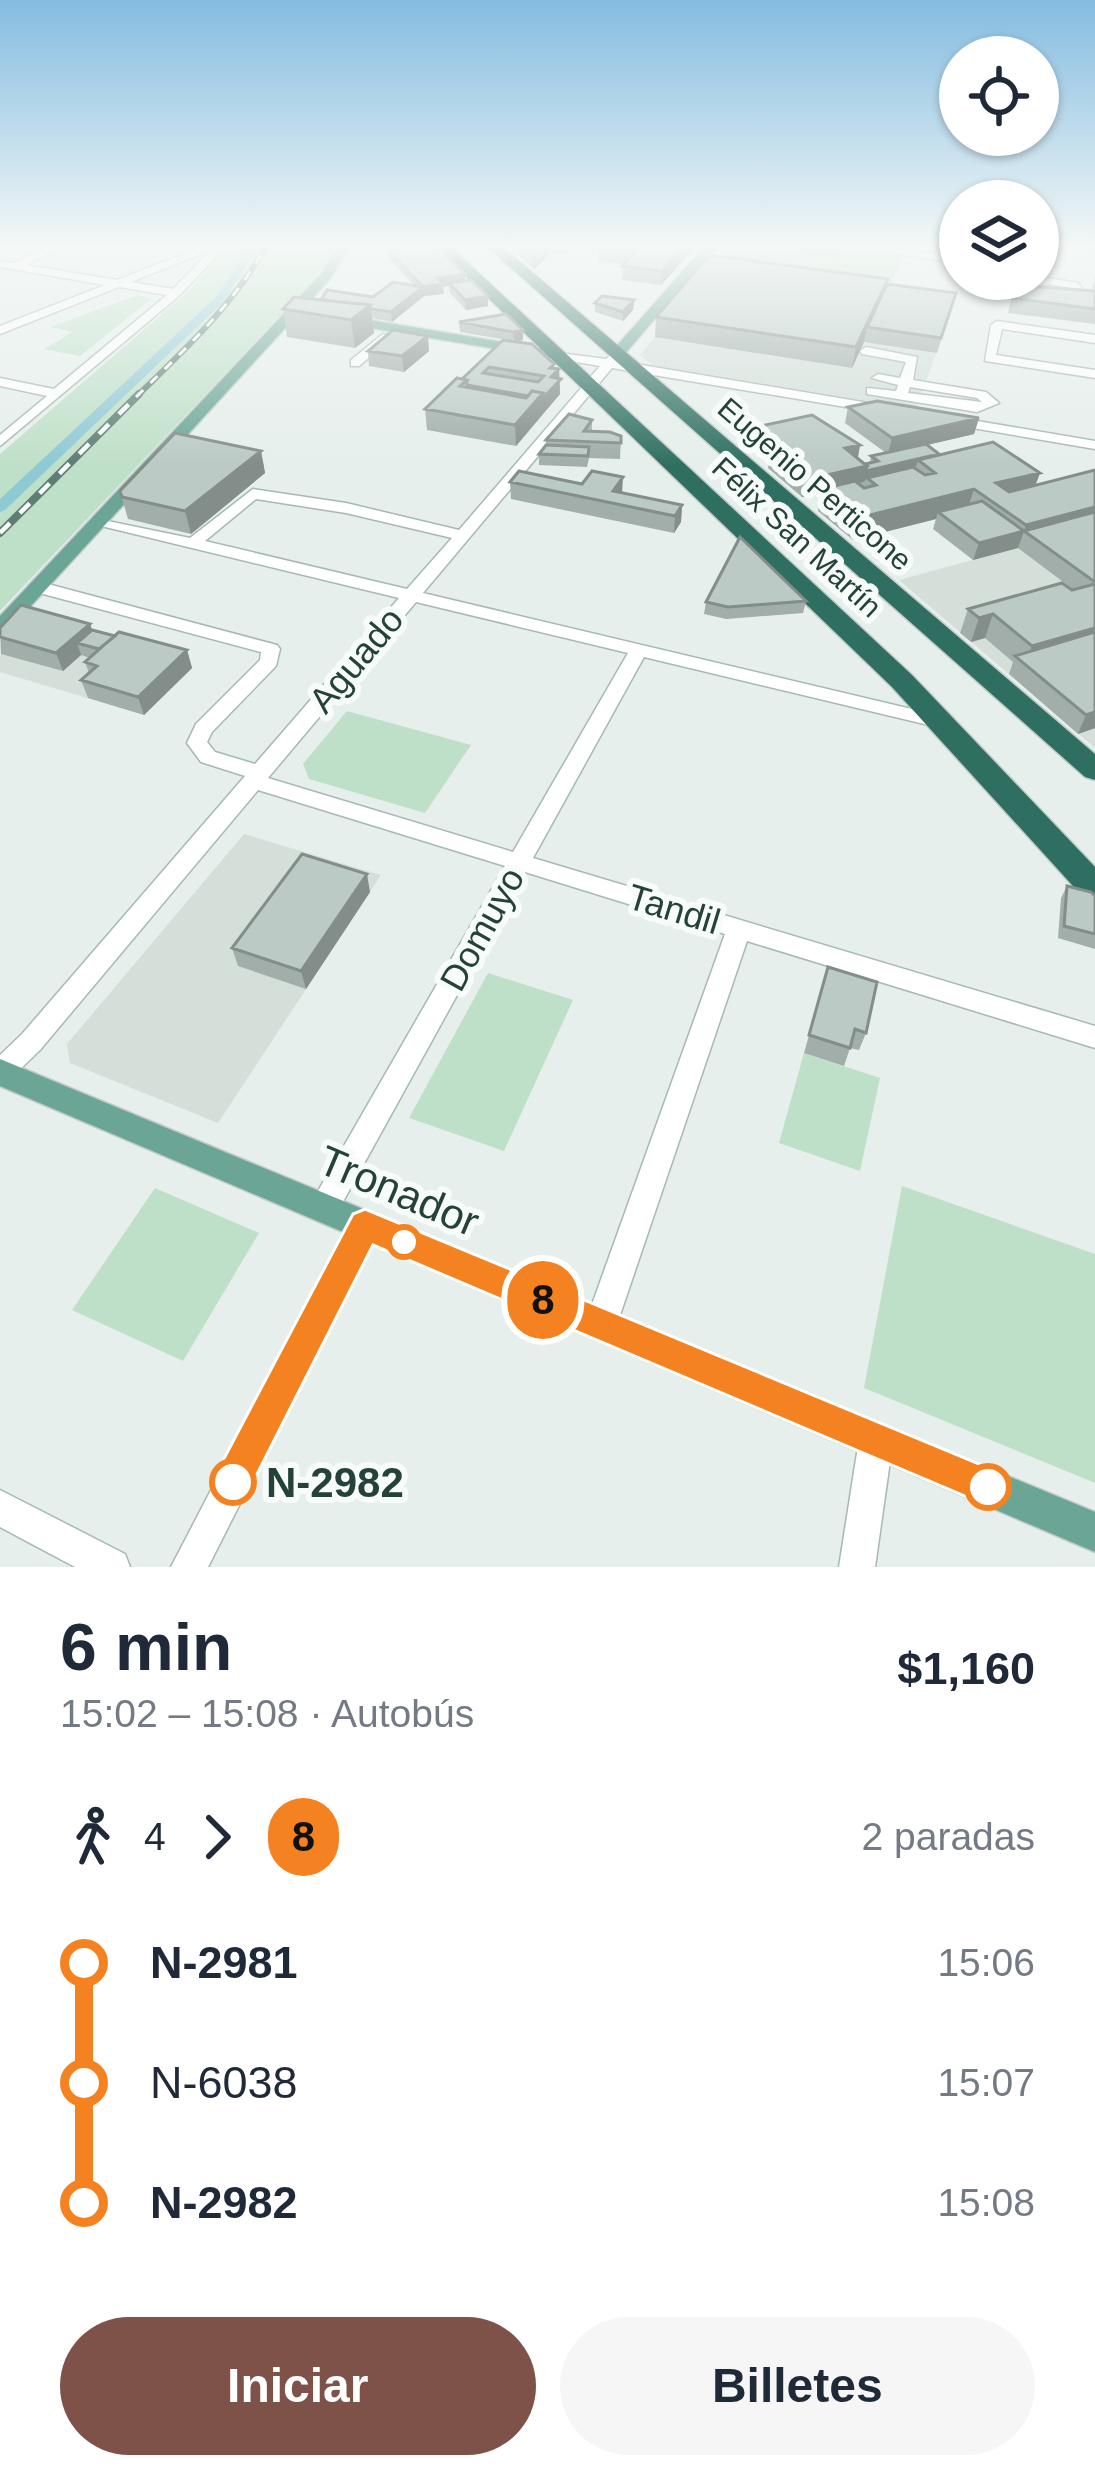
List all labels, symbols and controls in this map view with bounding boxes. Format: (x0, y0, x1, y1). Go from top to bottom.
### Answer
map controls (939, 36, 1059, 300)
button: locate (939, 36, 1059, 156)
button: layers (939, 180, 1059, 300)
street label: Eugenio Perticone (712, 391, 918, 577)
street label: Félix San Martín (706, 450, 888, 624)
street label: Aguado (300, 599, 412, 721)
street label: Domuyo (432, 860, 532, 998)
street label: Tandil (623, 876, 725, 942)
street label: Tronador (312, 1136, 486, 1246)
unlabelled marker (388, 1226, 420, 1258)
line badge: 8 (504, 1261, 582, 1339)
text: 8 (531, 1276, 555, 1323)
place label: N-2982 (266, 1459, 404, 1506)
marker: N-2982 (211, 1460, 255, 1504)
unlabelled marker (966, 1465, 1010, 1509)
text: 6 min (60, 1610, 232, 1684)
text: $1,160 (897, 1643, 1035, 1694)
text: 15:02 – 15:08 · Autobús (60, 1692, 474, 1735)
icon: walk (60, 1804, 126, 1870)
icon: forward (184, 1804, 250, 1870)
text: 8 (292, 1813, 315, 1860)
text: 4 (144, 1815, 166, 1858)
text: 2 paradas (862, 1815, 1035, 1858)
text: N-2981 (150, 1937, 298, 1988)
text: 15:06 (937, 1941, 1035, 1984)
text: N-6038 (150, 2057, 298, 2108)
text: 15:07 (937, 2061, 1035, 2104)
text: N-2982 (150, 2177, 298, 2228)
text: 15:08 (937, 2181, 1035, 2224)
button: Iniciar (60, 2317, 536, 2455)
button: Billetes (560, 2317, 1035, 2455)

